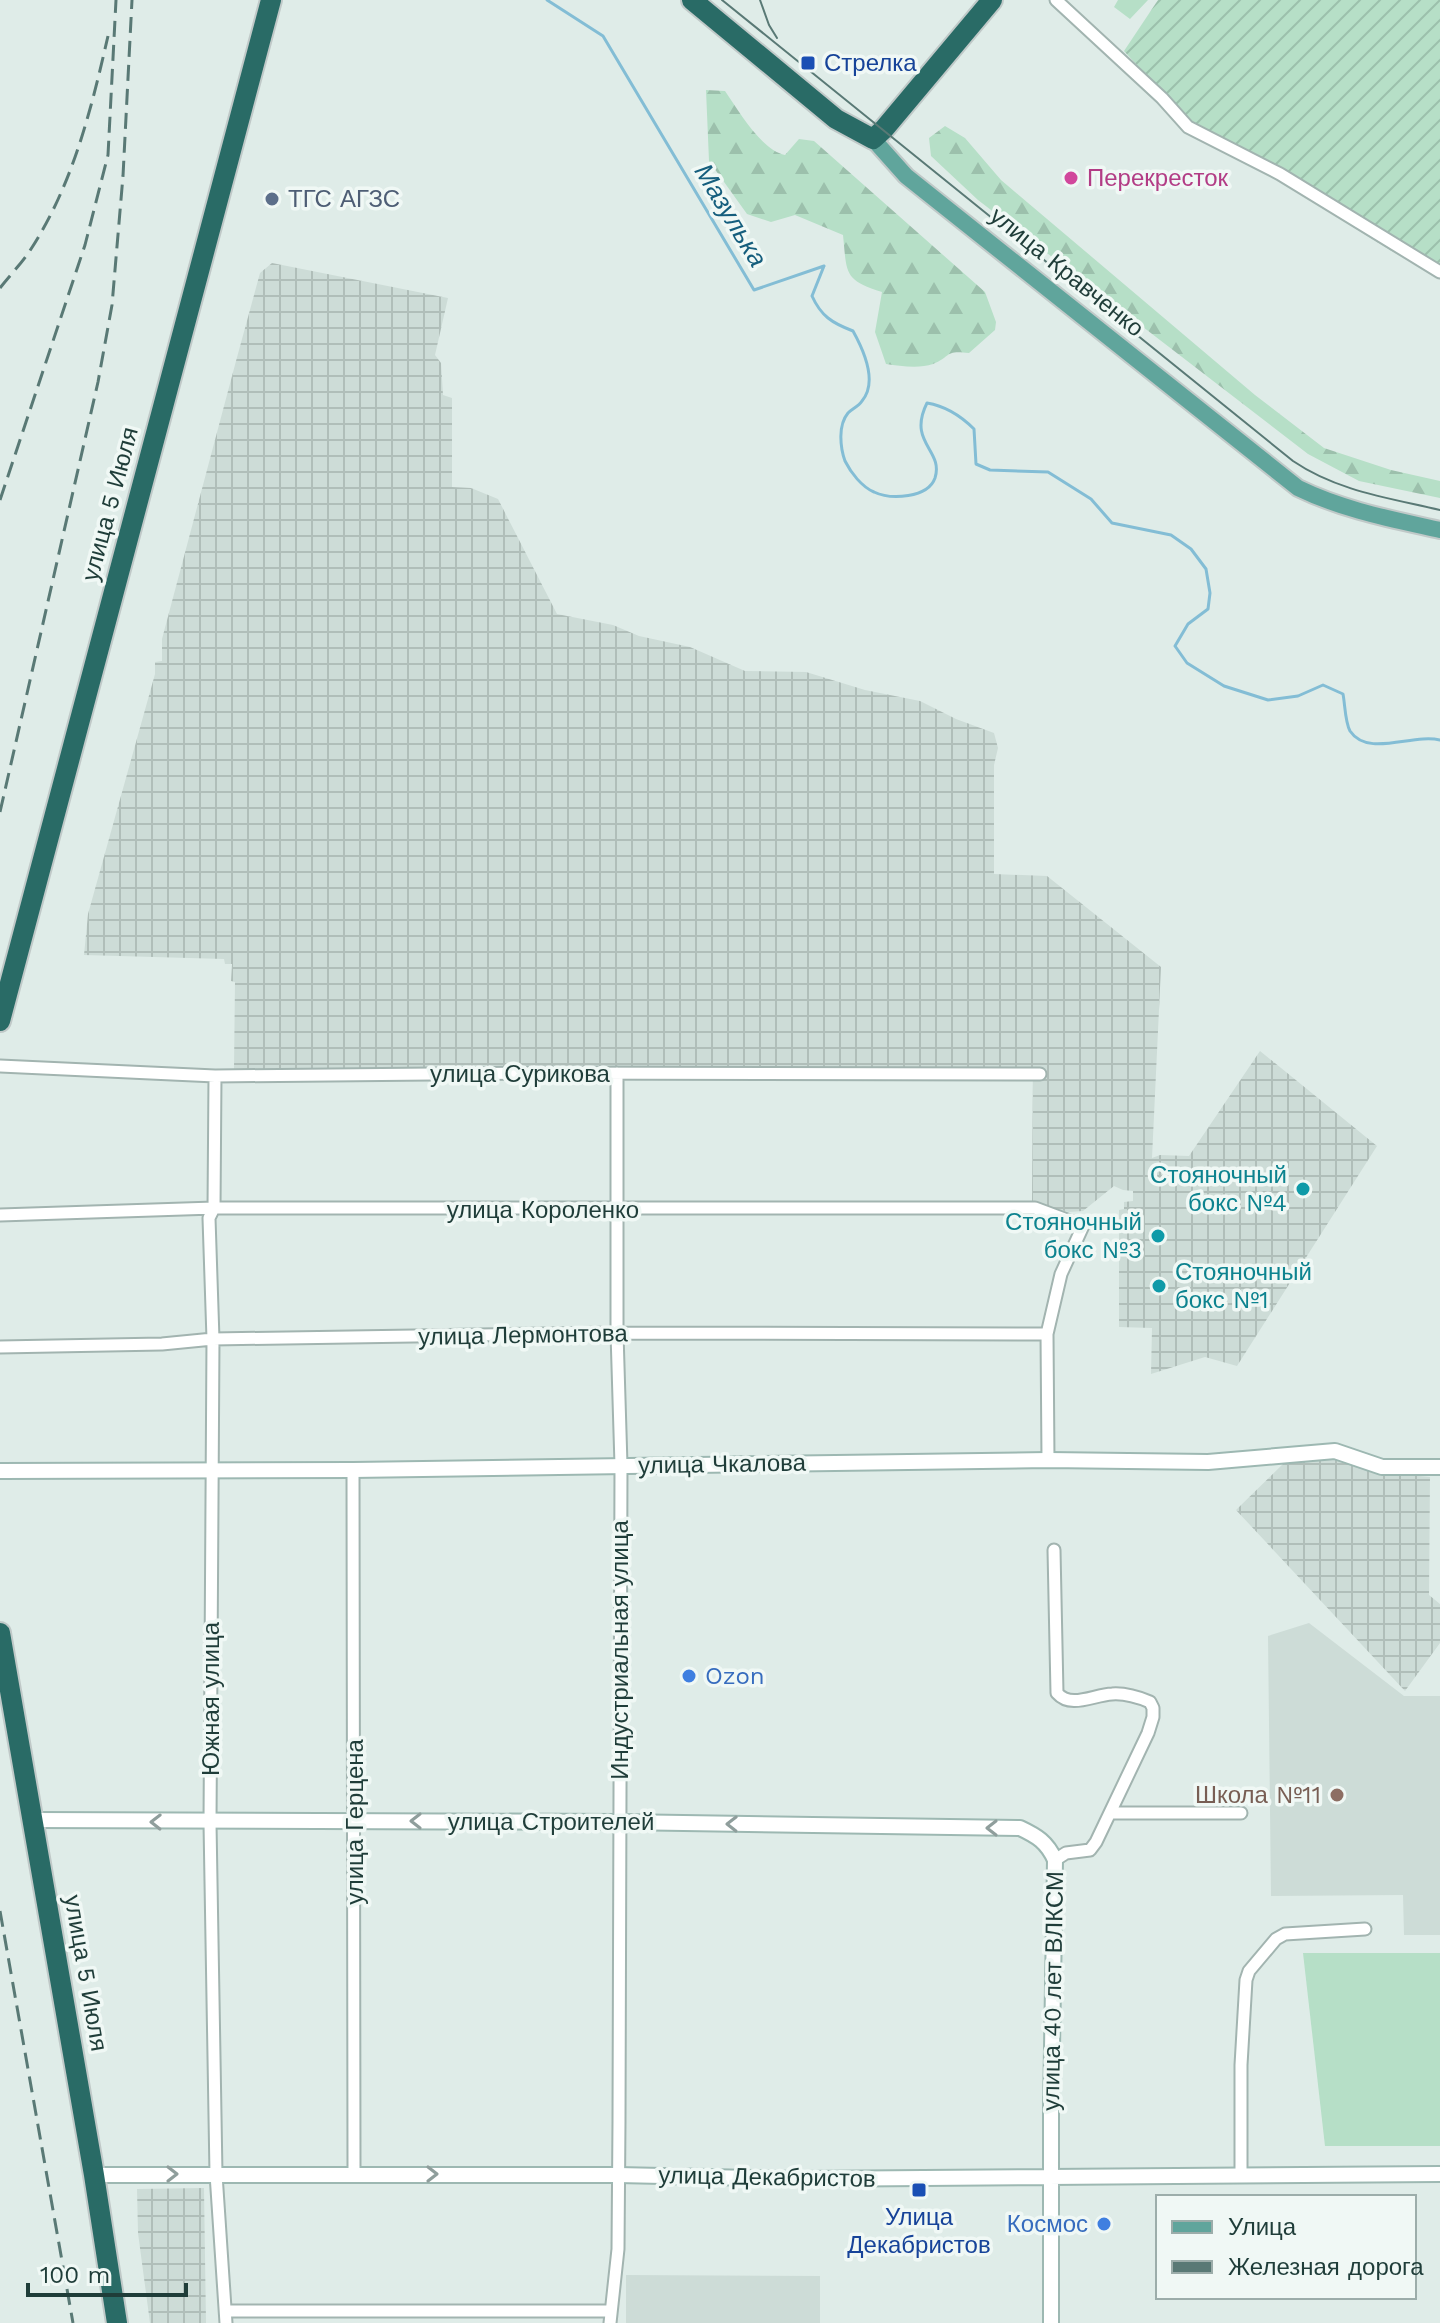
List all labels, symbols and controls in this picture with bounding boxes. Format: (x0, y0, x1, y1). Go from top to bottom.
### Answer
place label: Стрелка (824, 49, 917, 77)
marker: Стрелка (799, 54, 817, 72)
water label: Мазулька (689, 158, 773, 272)
place label: Перекресток (1087, 164, 1229, 192)
marker: Перекресток (1062, 169, 1080, 187)
place label: ТГС АГЗС (288, 185, 400, 213)
marker: ТГС АГЗС (263, 190, 281, 208)
street label: улица Кравченко (984, 201, 1150, 343)
street label: улица 5 Июля (76, 424, 144, 584)
street label: улица Сурикова (430, 1060, 611, 1088)
place label: Стояночный бокс №4 (1150, 1161, 1287, 1217)
marker: Стояночный бокс №4 (1294, 1180, 1312, 1198)
street label: улица Короленко (447, 1196, 639, 1224)
place label: Стояночный бокс №3 (1005, 1208, 1142, 1264)
marker: Стояночный бокс №3 (1149, 1227, 1167, 1245)
place label: Стояночный бокс №1 (1175, 1258, 1312, 1314)
marker: Стояночный бокс №1 (1150, 1277, 1168, 1295)
street label: улица Лермонтова (418, 1319, 629, 1351)
street label: улица Чкалова (638, 1449, 807, 1479)
street label: Индустриальная улица (606, 1520, 634, 1780)
street label: Южная улица (197, 1621, 225, 1776)
place label: Ozon (705, 1662, 765, 1690)
marker: Ozon (680, 1667, 698, 1685)
street label: улица Герцена (341, 1739, 369, 1905)
place label: Школа №11 (1195, 1781, 1321, 1809)
marker: Школа №11 (1328, 1786, 1346, 1804)
street label: улица Строителей (448, 1808, 654, 1836)
one-way arrow (409, 1812, 422, 1830)
one-way arrow (149, 1813, 162, 1831)
one-way arrow (725, 1816, 738, 1833)
one-way arrow (985, 1819, 998, 1837)
street label: улица 40 лет ВЛКСМ (1037, 1871, 1069, 2111)
street label: улица 5 Июля (58, 1893, 114, 2053)
street label: улица Декабристов (658, 2161, 876, 2193)
one-way arrow (166, 2165, 179, 2183)
one-way arrow (426, 2166, 439, 2183)
marker: Улица Декабристов (910, 2181, 928, 2199)
legend (1156, 2195, 1416, 2299)
place label: Улица Декабристов (847, 2203, 991, 2259)
place label: Космос (1007, 2210, 1088, 2238)
text: Улица (1228, 2213, 1297, 2241)
marker: Космос (1095, 2215, 1113, 2233)
scale bar (28, 2247, 186, 2297)
text: Железная дорога (1228, 2253, 1424, 2281)
text: 100 m (40, 2261, 110, 2289)

